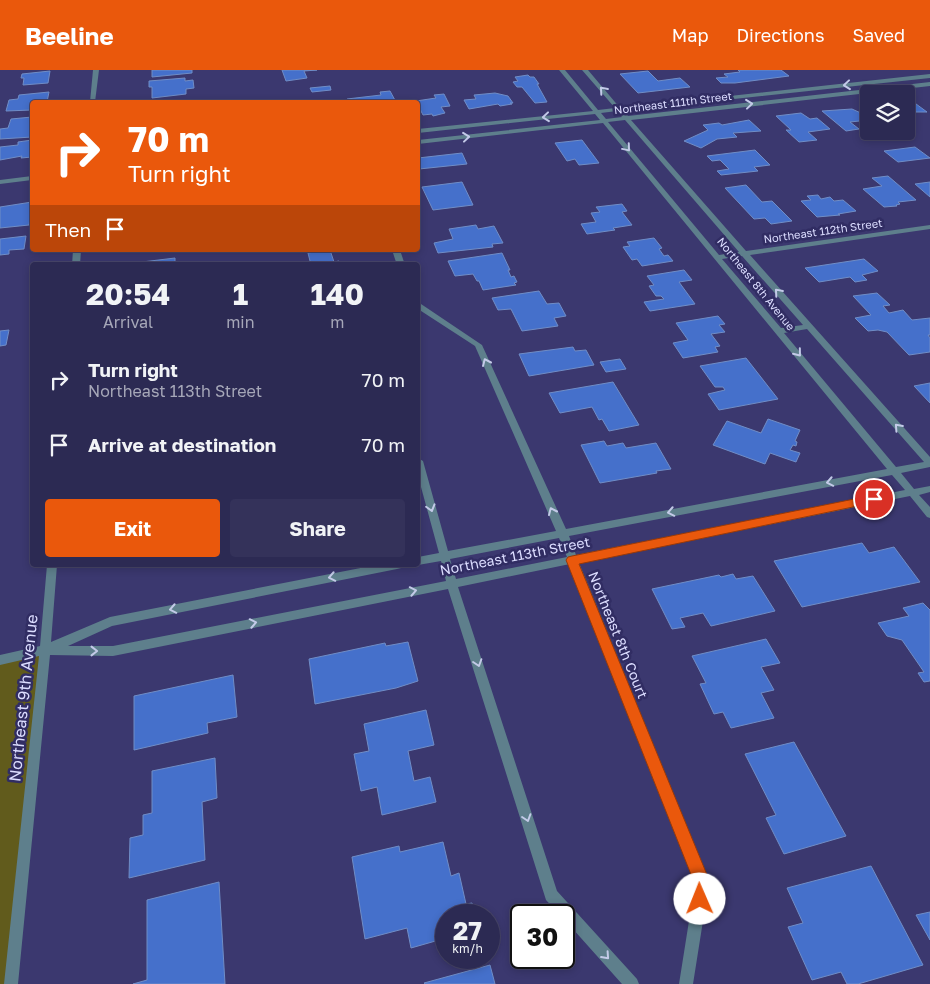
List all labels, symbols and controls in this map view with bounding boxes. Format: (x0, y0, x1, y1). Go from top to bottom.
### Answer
text: Beeline (25, 21, 114, 50)
text: Map (672, 24, 708, 46)
text: Directions (736, 24, 824, 46)
text: Saved (852, 24, 905, 46)
one-way arrow (842, 79, 850, 90)
map controls (860, 85, 915, 140)
button: layers (860, 85, 915, 140)
one-way arrow (600, 87, 609, 96)
street label: Northeast 111th Street (613, 89, 733, 116)
one-way arrow (745, 99, 753, 110)
one-way arrow (542, 111, 550, 122)
text: 70 m (128, 118, 209, 160)
icon: right (45, 120, 110, 185)
one-way arrow (462, 132, 470, 143)
one-way arrow (621, 142, 630, 151)
text: Turn right (128, 160, 231, 187)
icon: arrive (101, 215, 129, 243)
street label: Northeast 112th Street (763, 216, 883, 245)
text: Then (45, 218, 91, 241)
street label: Northeast 8th Avenue (715, 235, 798, 333)
text: 20:54 (86, 276, 170, 312)
text: 1 (233, 276, 248, 312)
text: 140 (310, 276, 364, 312)
one-way arrow (776, 289, 784, 298)
text: Arrival (103, 312, 153, 332)
text: min (226, 312, 255, 332)
text: m (330, 312, 344, 332)
one-way arrow (792, 348, 801, 357)
text: Turn right (88, 358, 178, 381)
one-way arrow (482, 358, 493, 367)
icon: right (45, 366, 73, 394)
text: 70 m (362, 368, 405, 391)
text: Northeast 113th Street (88, 381, 262, 401)
one-way arrow (895, 424, 903, 433)
icon: arrive (45, 431, 73, 459)
text: Arrive at destination (88, 433, 276, 456)
text: 70 m (362, 433, 405, 456)
one-way arrow (826, 476, 835, 487)
pin (853, 478, 895, 520)
icon: arrive (860, 485, 888, 513)
button: Exit (45, 499, 220, 557)
button: Share (230, 499, 405, 557)
one-way arrow (425, 503, 435, 511)
one-way arrow (666, 506, 675, 517)
one-way arrow (549, 507, 559, 516)
street label: Northeast 113th Street (438, 533, 591, 578)
street label: Northeast 8th Court (585, 569, 652, 701)
one-way arrow (328, 572, 336, 582)
one-way arrow (408, 586, 417, 596)
one-way arrow (168, 603, 177, 614)
street label: Northeast 9th Avenue (4, 613, 42, 783)
one-way arrow (249, 618, 258, 628)
one-way arrow (90, 646, 98, 656)
one-way arrow (472, 659, 482, 667)
one-way arrow (521, 814, 531, 822)
position arrow (673, 872, 725, 924)
speed limit sign: 30 (510, 904, 575, 969)
text: 27 (453, 915, 482, 946)
text: km/h (452, 941, 483, 956)
one-way arrow (600, 950, 609, 959)

